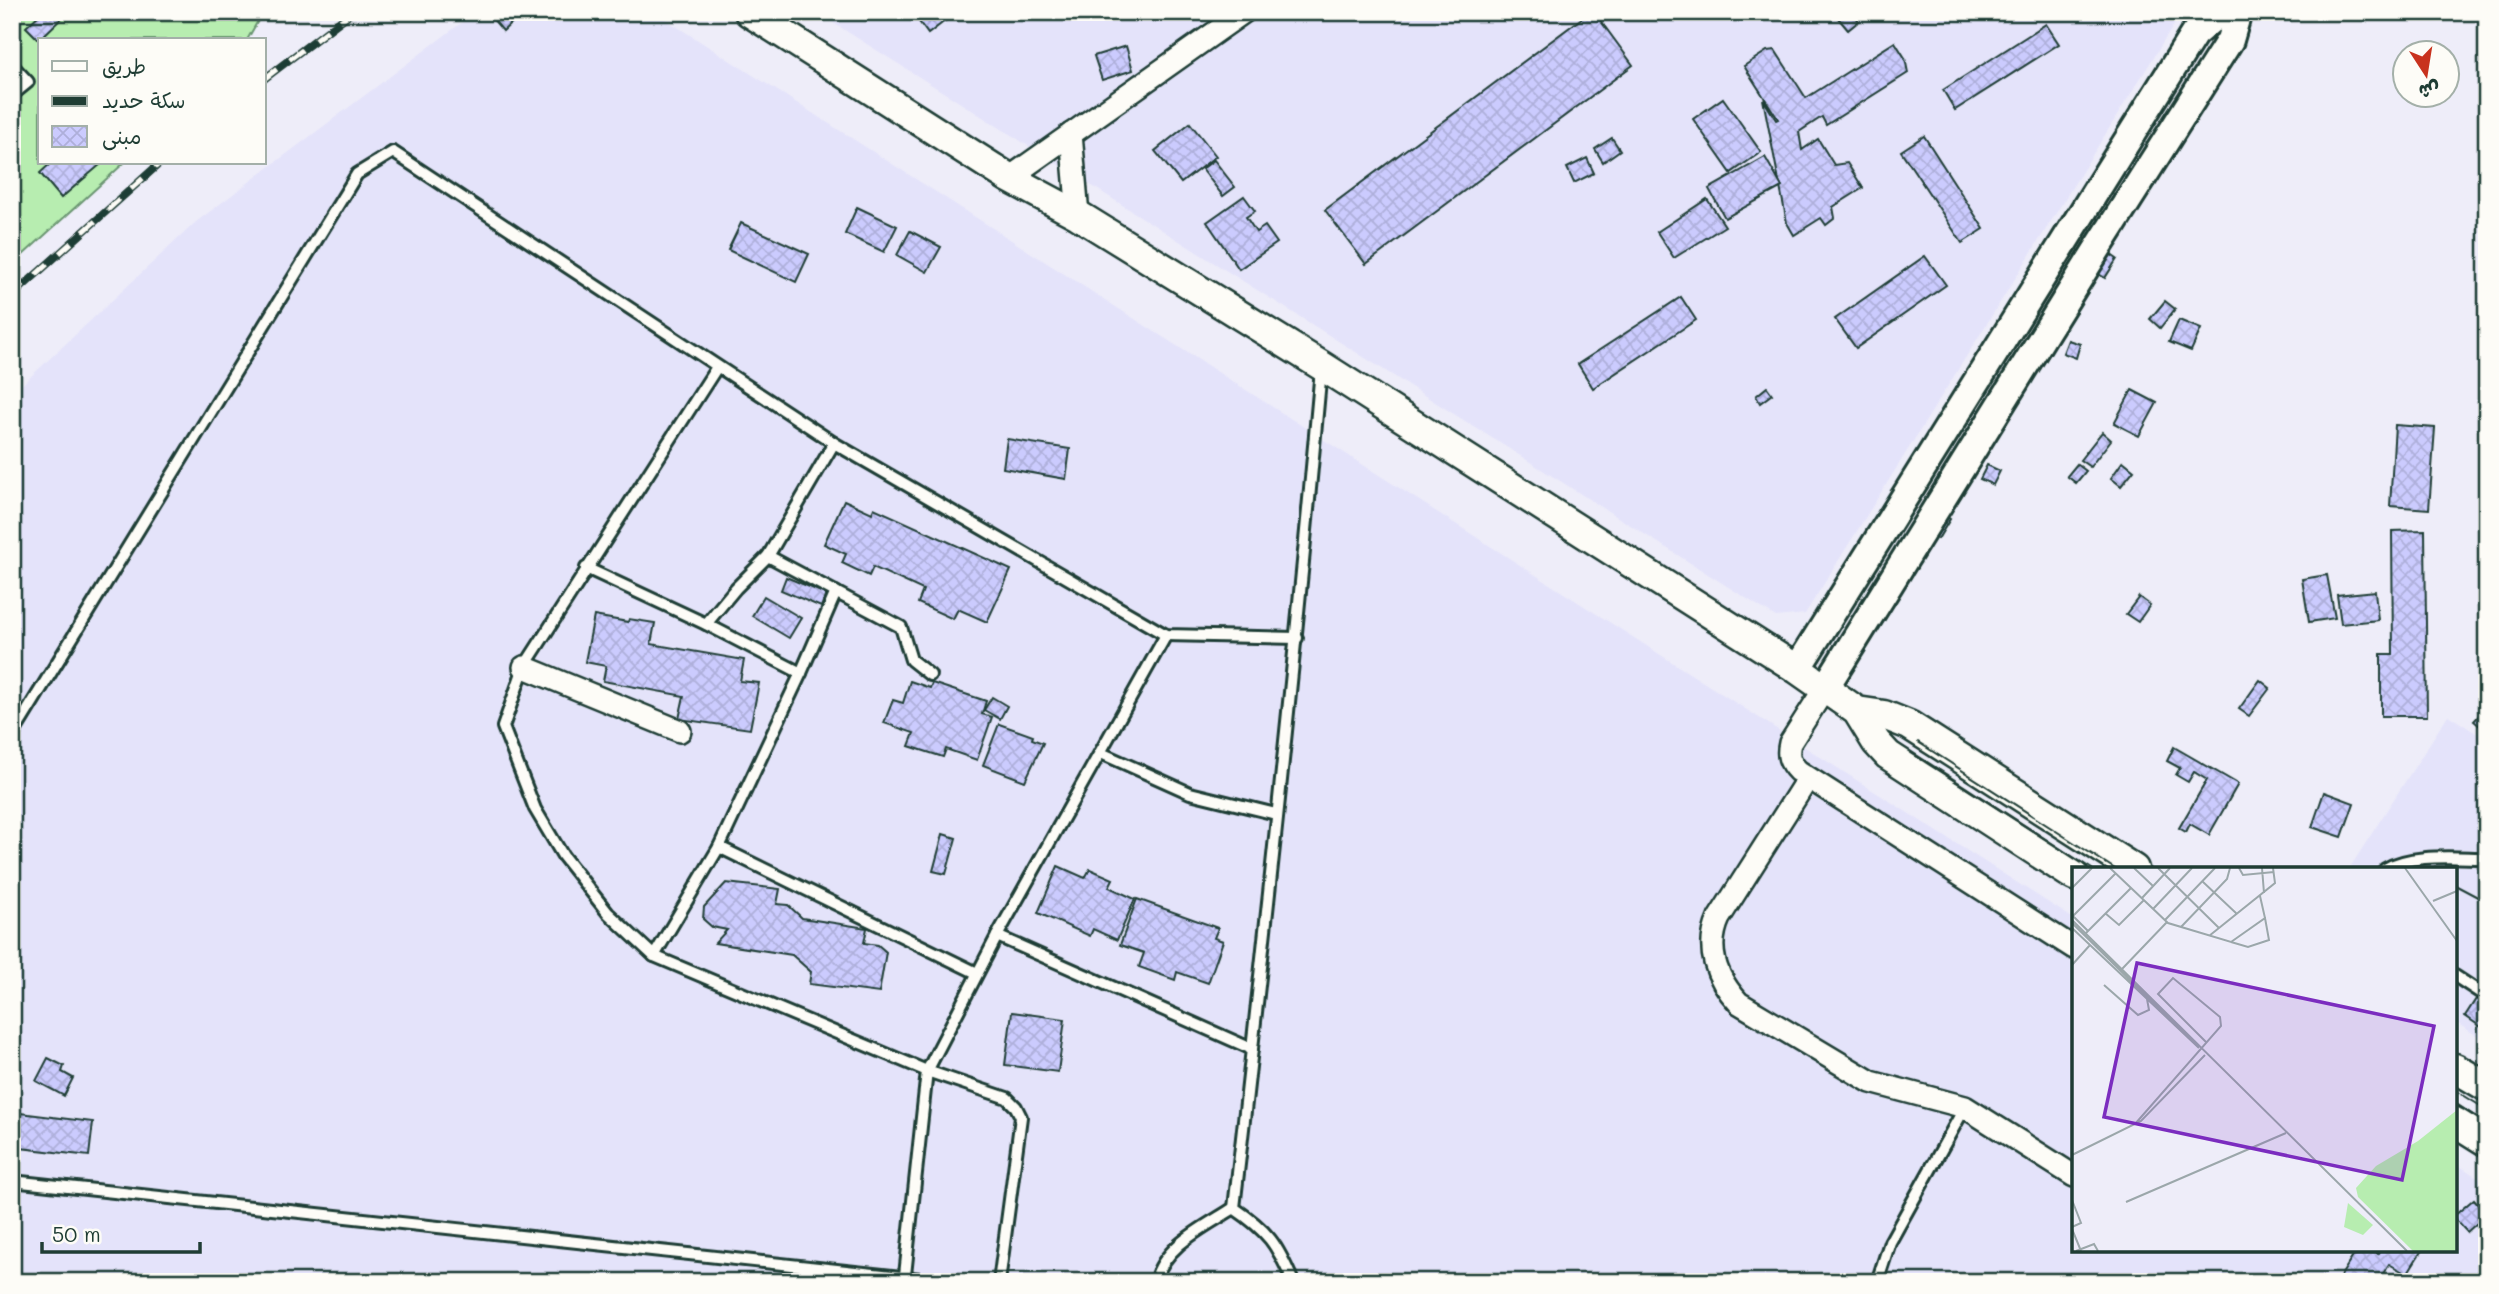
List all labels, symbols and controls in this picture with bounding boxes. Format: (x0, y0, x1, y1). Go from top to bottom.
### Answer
legend (38, 38, 266, 164)
north arrow (2390, 38, 2460, 108)
text: طريق (102, 52, 146, 79)
text: ش (2417, 77, 2442, 106)
text: سكة حديد (102, 86, 186, 113)
text: مبنى (102, 122, 141, 151)
inset map (2072, 867, 2457, 1252)
scale bar (42, 1210, 200, 1254)
text: 50 m (52, 1220, 101, 1247)

